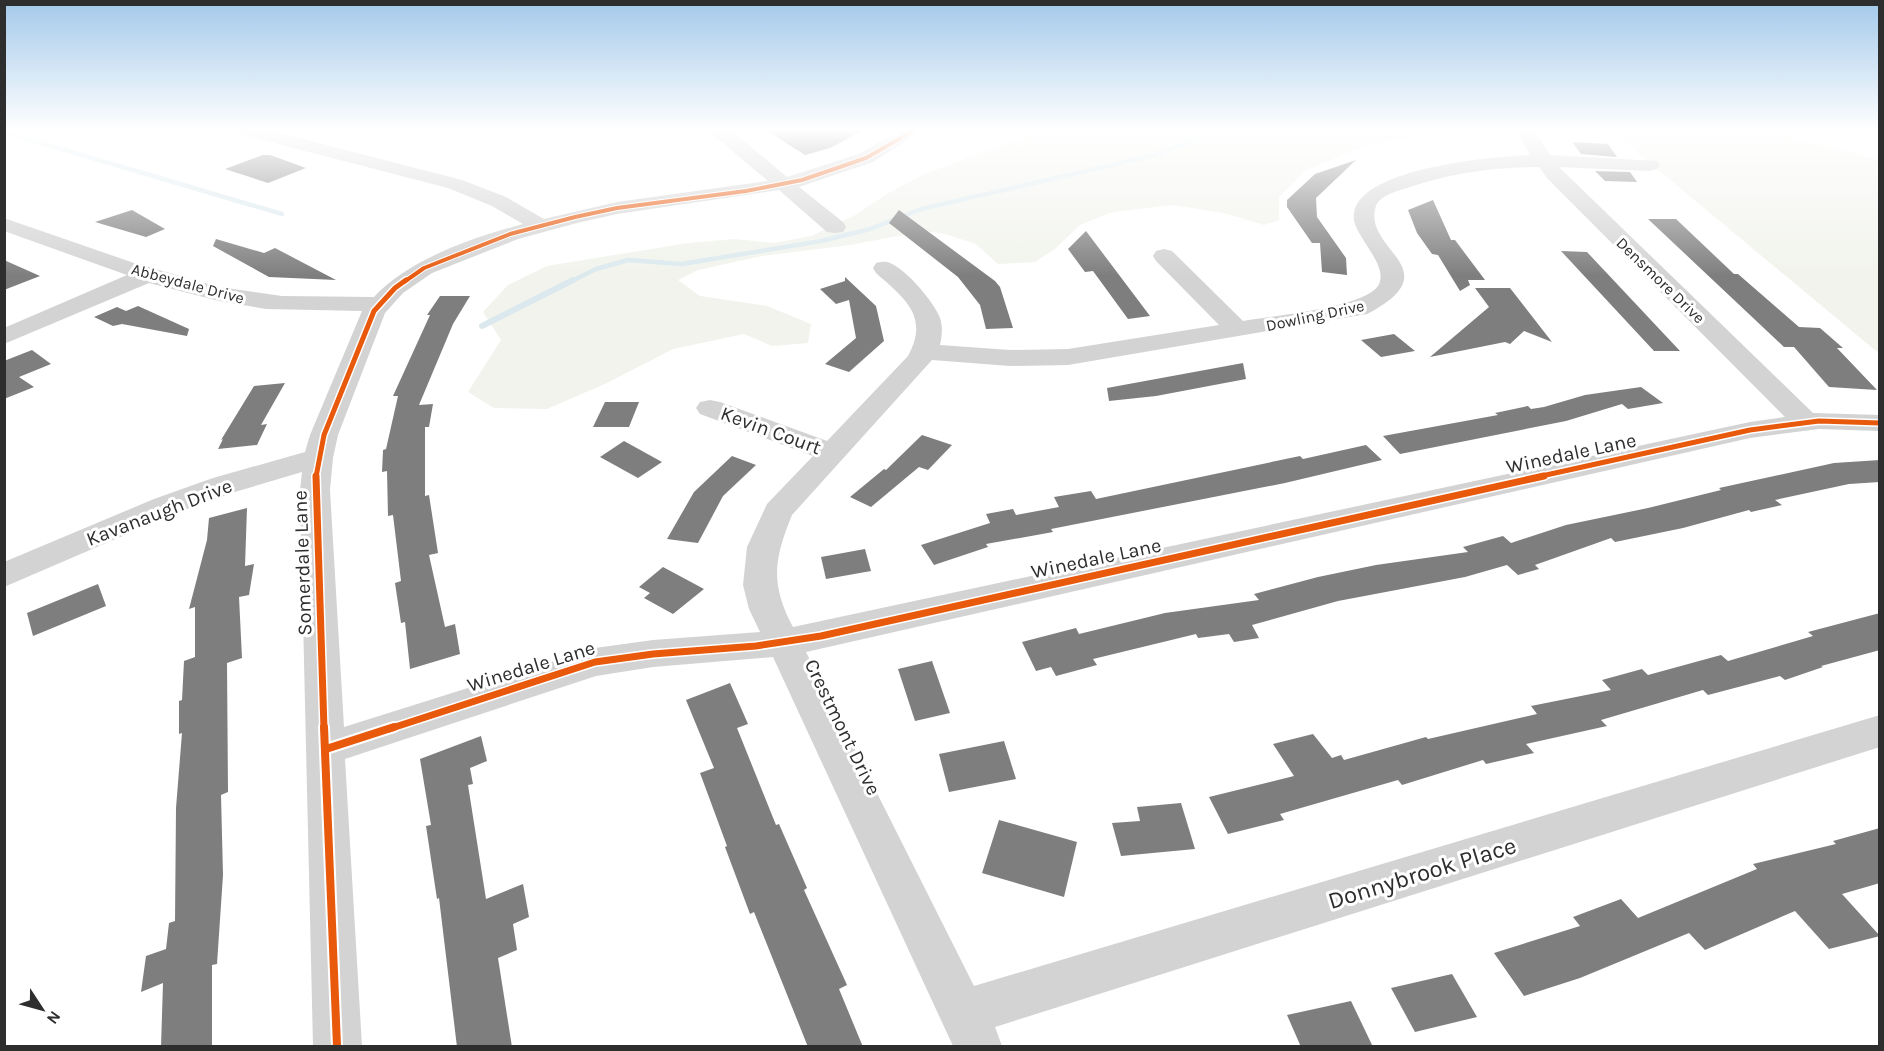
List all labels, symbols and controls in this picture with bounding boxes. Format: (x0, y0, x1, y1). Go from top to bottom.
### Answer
street label: Densmore Drive (1612, 233, 1709, 327)
street label: Abbeydale Drive (129, 259, 246, 308)
street label: Dowling Drive (1264, 296, 1366, 335)
street label: Kevin Court (717, 402, 825, 459)
street label: Winedale Lane (1504, 428, 1638, 478)
street label: Kavanaugh Drive (83, 474, 235, 551)
street label: Somerdale Lane (288, 490, 317, 636)
street label: Winedale Lane (1029, 533, 1163, 583)
street label: Winedale Lane (464, 636, 598, 697)
street label: Crestmont Drive (800, 655, 885, 799)
street label: Donnybrook Place (1324, 831, 1520, 915)
north arrow (12, 979, 72, 1039)
text: N (43, 1007, 65, 1028)

